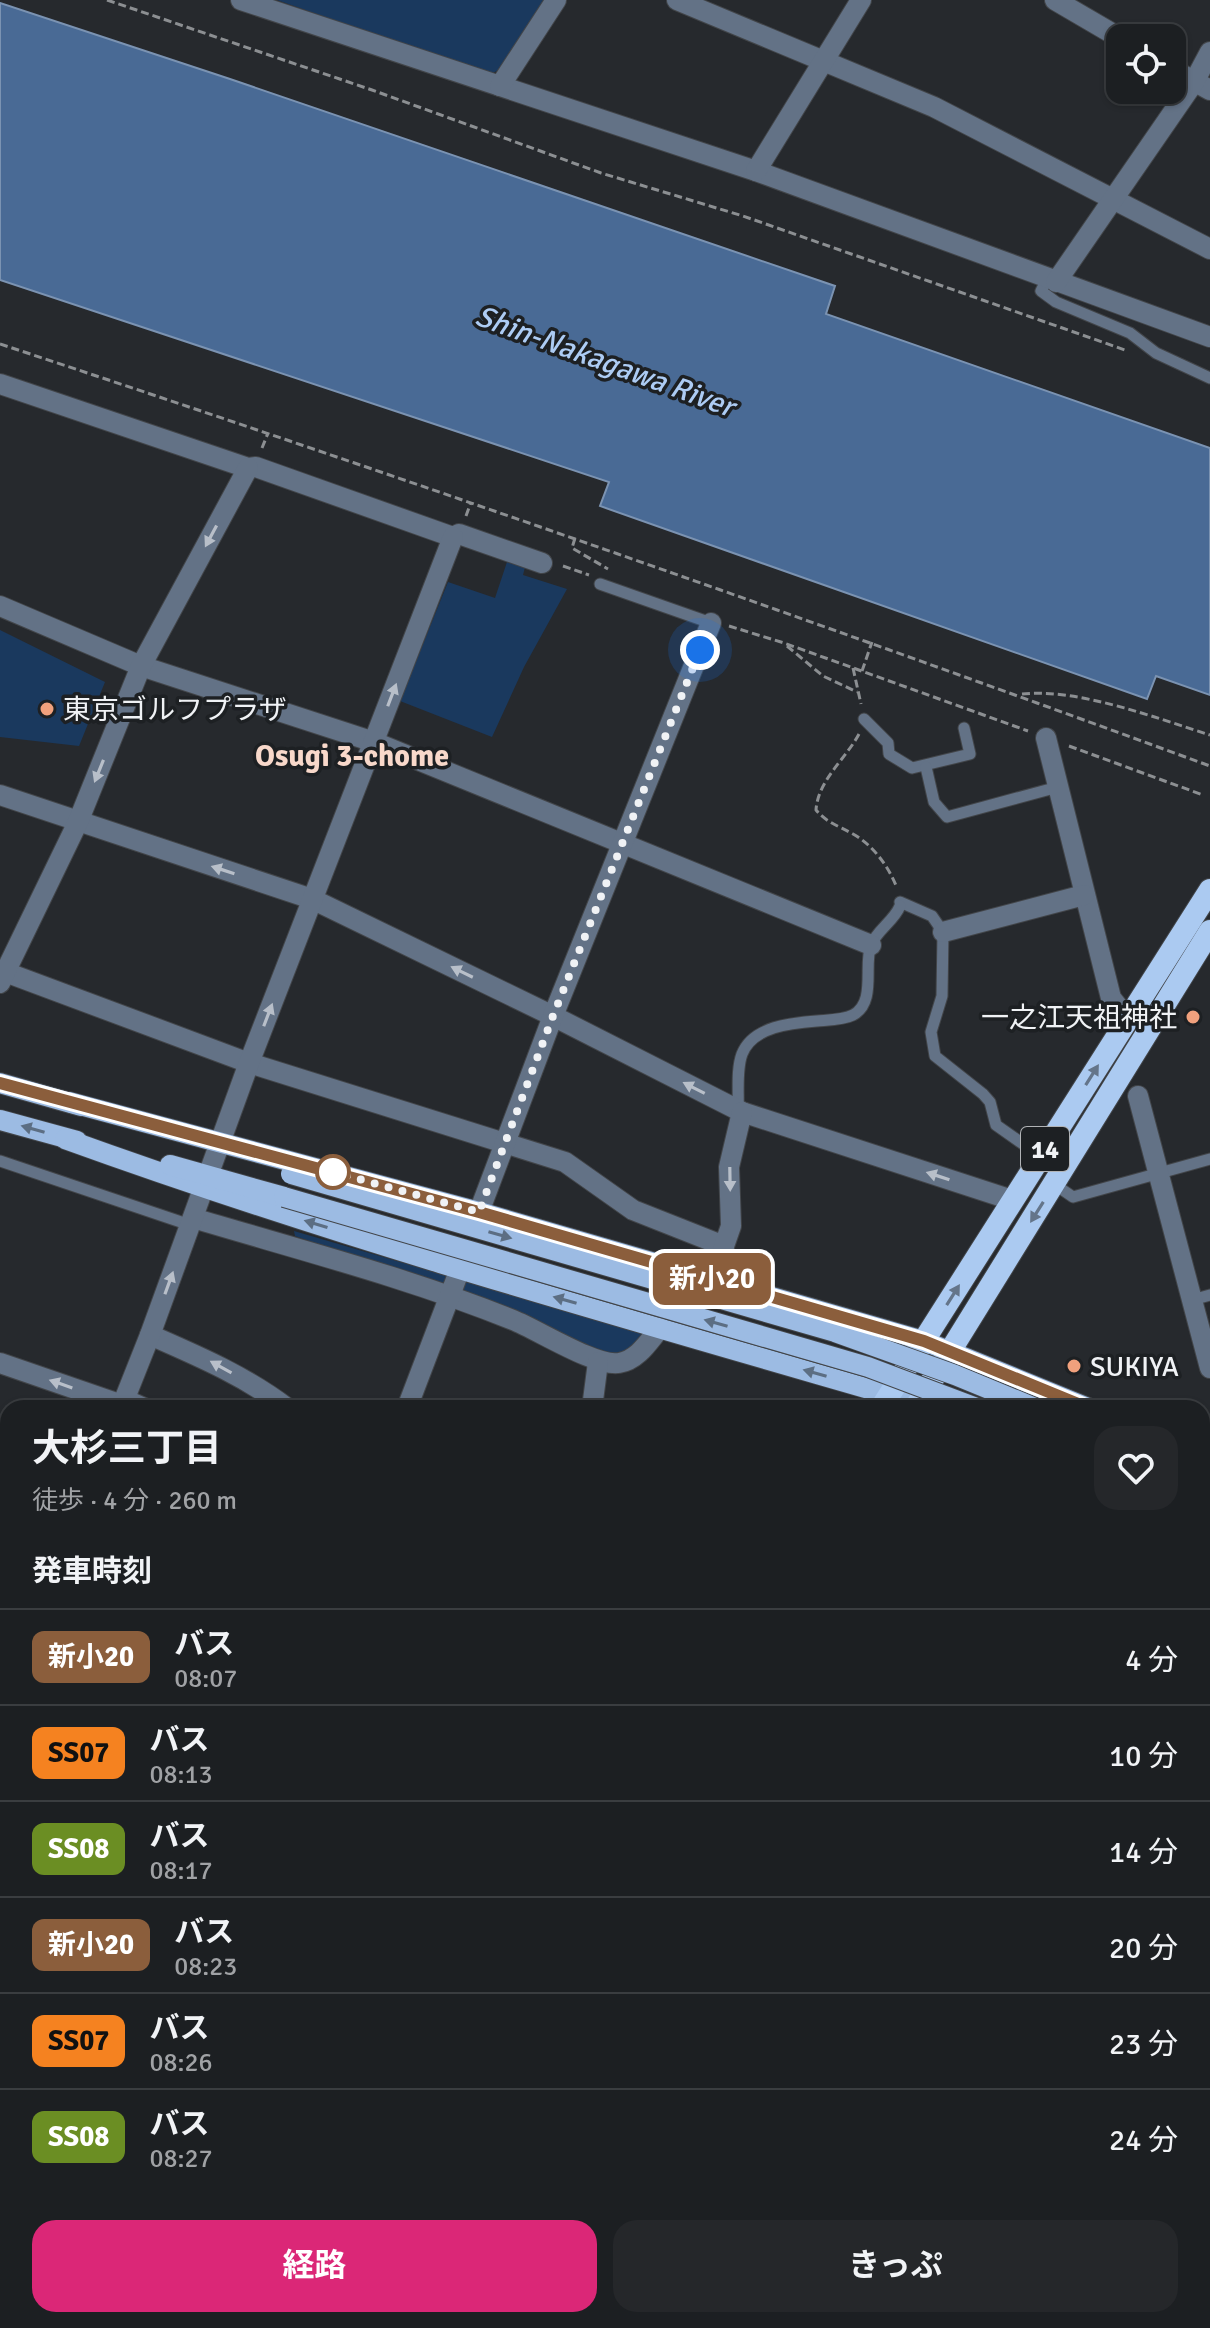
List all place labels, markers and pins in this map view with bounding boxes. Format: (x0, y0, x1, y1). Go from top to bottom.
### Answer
place label: 東京ゴルフプラザ (63, 693, 287, 727)
marker: 東京ゴルフプラザ (38, 700, 56, 718)
place label: 一之江天祖神社 (981, 1001, 1177, 1035)
marker: 一之江天祖神社 (1184, 1008, 1202, 1026)
unlabelled marker (316, 1155, 350, 1189)
place label: SUKIYA (1090, 1350, 1179, 1384)
marker: SUKIYA (1065, 1357, 1083, 1375)

